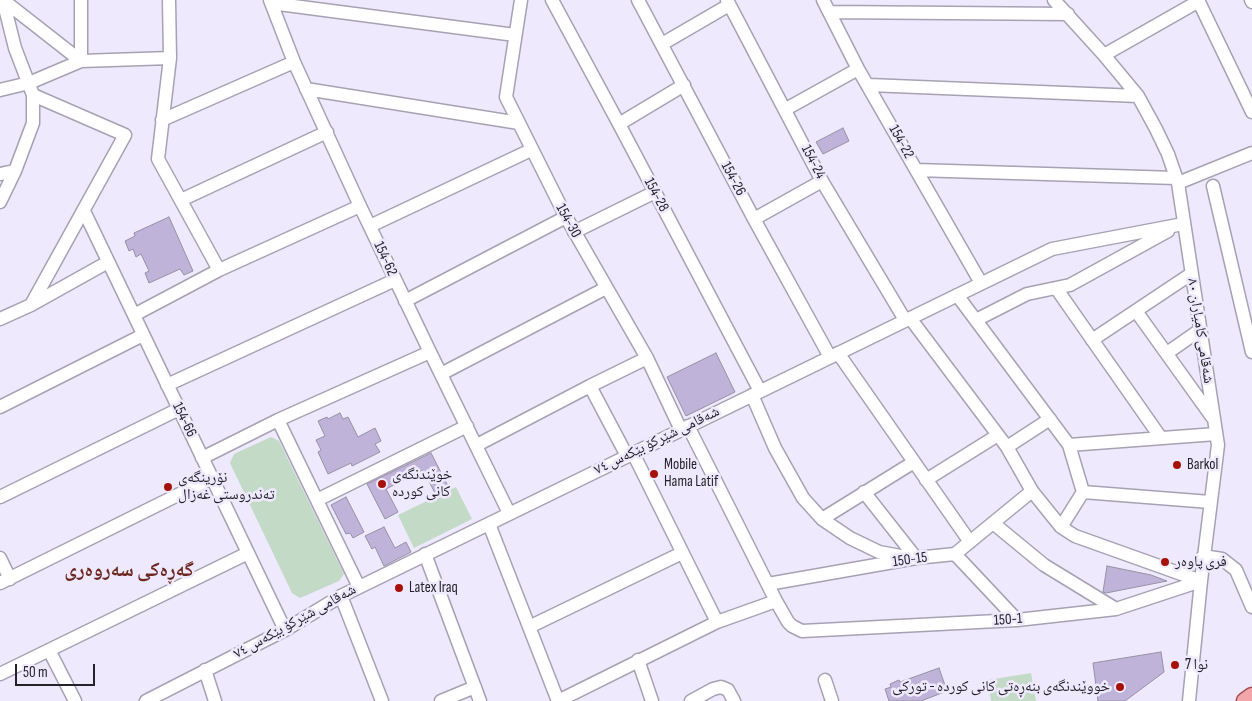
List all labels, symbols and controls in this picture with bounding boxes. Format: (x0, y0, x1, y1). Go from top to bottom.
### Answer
street label: 154-22 (885, 122, 917, 162)
street label: 154-24 (797, 142, 829, 182)
street label: 154-26 (717, 159, 749, 199)
street label: 154-28 (640, 175, 672, 215)
street label: 154-30 (551, 201, 585, 241)
street label: 154-62 (369, 239, 401, 279)
street label: شەقامی کامیاران ٨٠ (1183, 277, 1217, 385)
street label: 154-66 (168, 400, 200, 440)
street label: شەقامی شێرکۆ بێکەس ٧٤ (591, 403, 723, 479)
place label: Mobile Hama Latif (664, 456, 718, 491)
place label: Barkol (1187, 456, 1218, 474)
marker: Barkol (1171, 459, 1183, 471)
place label: خوێندنگەی کانی کوردە (392, 466, 452, 501)
marker: Mobile Hama Latif (648, 468, 660, 480)
place label: نۆرینگەی تەندروستی غەزال (178, 469, 275, 504)
marker: خوێندنگەی کانی کوردە (376, 478, 388, 490)
marker: نۆرینگەی تەندروستی غەزال (162, 481, 174, 493)
street label: 150-15 (892, 549, 928, 571)
place label: فری پاوەر (1175, 553, 1227, 571)
marker: فری پاوەر (1159, 556, 1171, 568)
district label: گەڕەکی سەروەری (64, 559, 194, 583)
place label: Latex Iraq (409, 579, 458, 597)
street label: شەقامی شێرکۆ بێکەس ٧٤ (231, 581, 359, 663)
marker: Latex Iraq (393, 582, 405, 594)
street label: 150-1 (993, 610, 1023, 630)
scale bar (18, 654, 98, 686)
place label: نوا 7 (1185, 656, 1208, 674)
marker: نوا 7 (1169, 659, 1181, 671)
text: 50 m (23, 663, 48, 682)
place label: خووێندنگەی بنەڕەتی کانی کوردە - تورکی (892, 678, 1110, 696)
marker: خووێندنگەی بنەڕەتی کانی کوردە - تورکی (1114, 681, 1126, 693)

